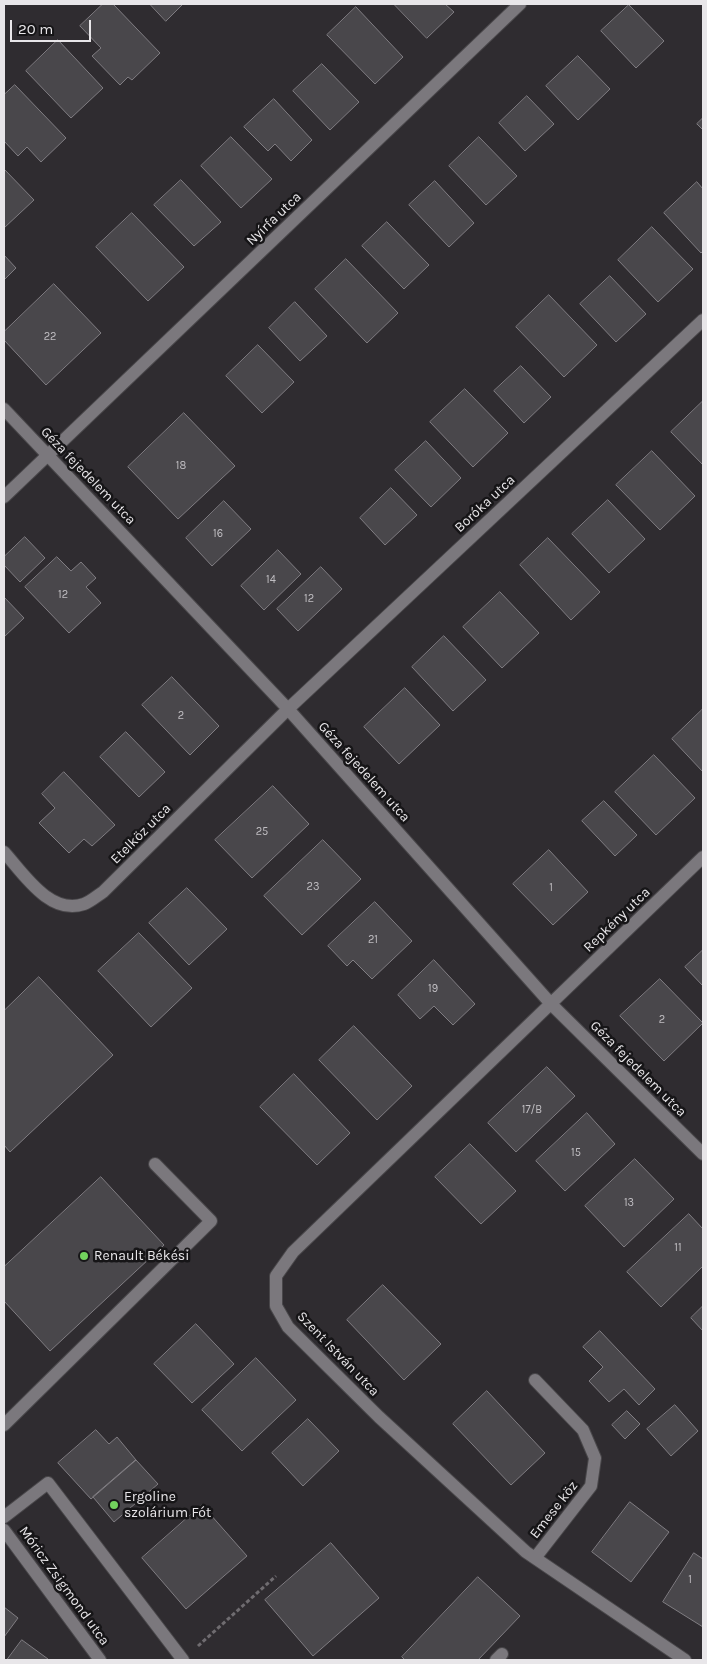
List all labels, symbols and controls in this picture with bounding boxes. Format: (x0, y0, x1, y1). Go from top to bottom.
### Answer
scale bar (12, 10, 94, 42)
text: 20 m (18, 20, 53, 38)
street label: Nyírfa utca (243, 189, 305, 249)
house number: 22 (44, 330, 56, 344)
street label: Géza fejedelem utca (37, 424, 139, 528)
house number: 18 (176, 459, 186, 473)
street label: Boróka utca (451, 472, 519, 536)
house number: 16 (213, 527, 223, 541)
house number: 14 (266, 573, 276, 587)
house number: 12 (58, 588, 68, 602)
house number: 12 (304, 592, 314, 606)
house number: 2 (178, 709, 184, 723)
street label: Géza fejedelem utca (315, 718, 413, 826)
street label: Etelköz utca (107, 800, 175, 868)
house number: 25 (256, 825, 268, 839)
house number: 23 (307, 880, 319, 894)
house number: 1 (549, 881, 553, 895)
street label: Repkény utca (580, 884, 654, 956)
house number: 21 (368, 933, 378, 947)
house number: 19 (428, 982, 438, 996)
house number: 2 (659, 1013, 665, 1027)
street label: Géza fejedelem utca (586, 1017, 690, 1121)
house number: 17/B (522, 1103, 542, 1117)
house number: 15 (571, 1146, 581, 1160)
house number: 13 (624, 1196, 634, 1210)
house number: 11 (674, 1241, 682, 1255)
place label: Renault Békési (94, 1248, 189, 1264)
marker: Renault Békési (78, 1250, 90, 1262)
street label: Szent István utca (293, 1308, 383, 1400)
street label: Emese köz (526, 1478, 582, 1542)
place label: Ergoline szolárium Fót (124, 1489, 211, 1521)
marker: Ergoline szolárium Fót (108, 1499, 120, 1511)
street label: Móricz Zsigmond utca (15, 1523, 113, 1649)
house number: 1 (688, 1573, 692, 1587)

